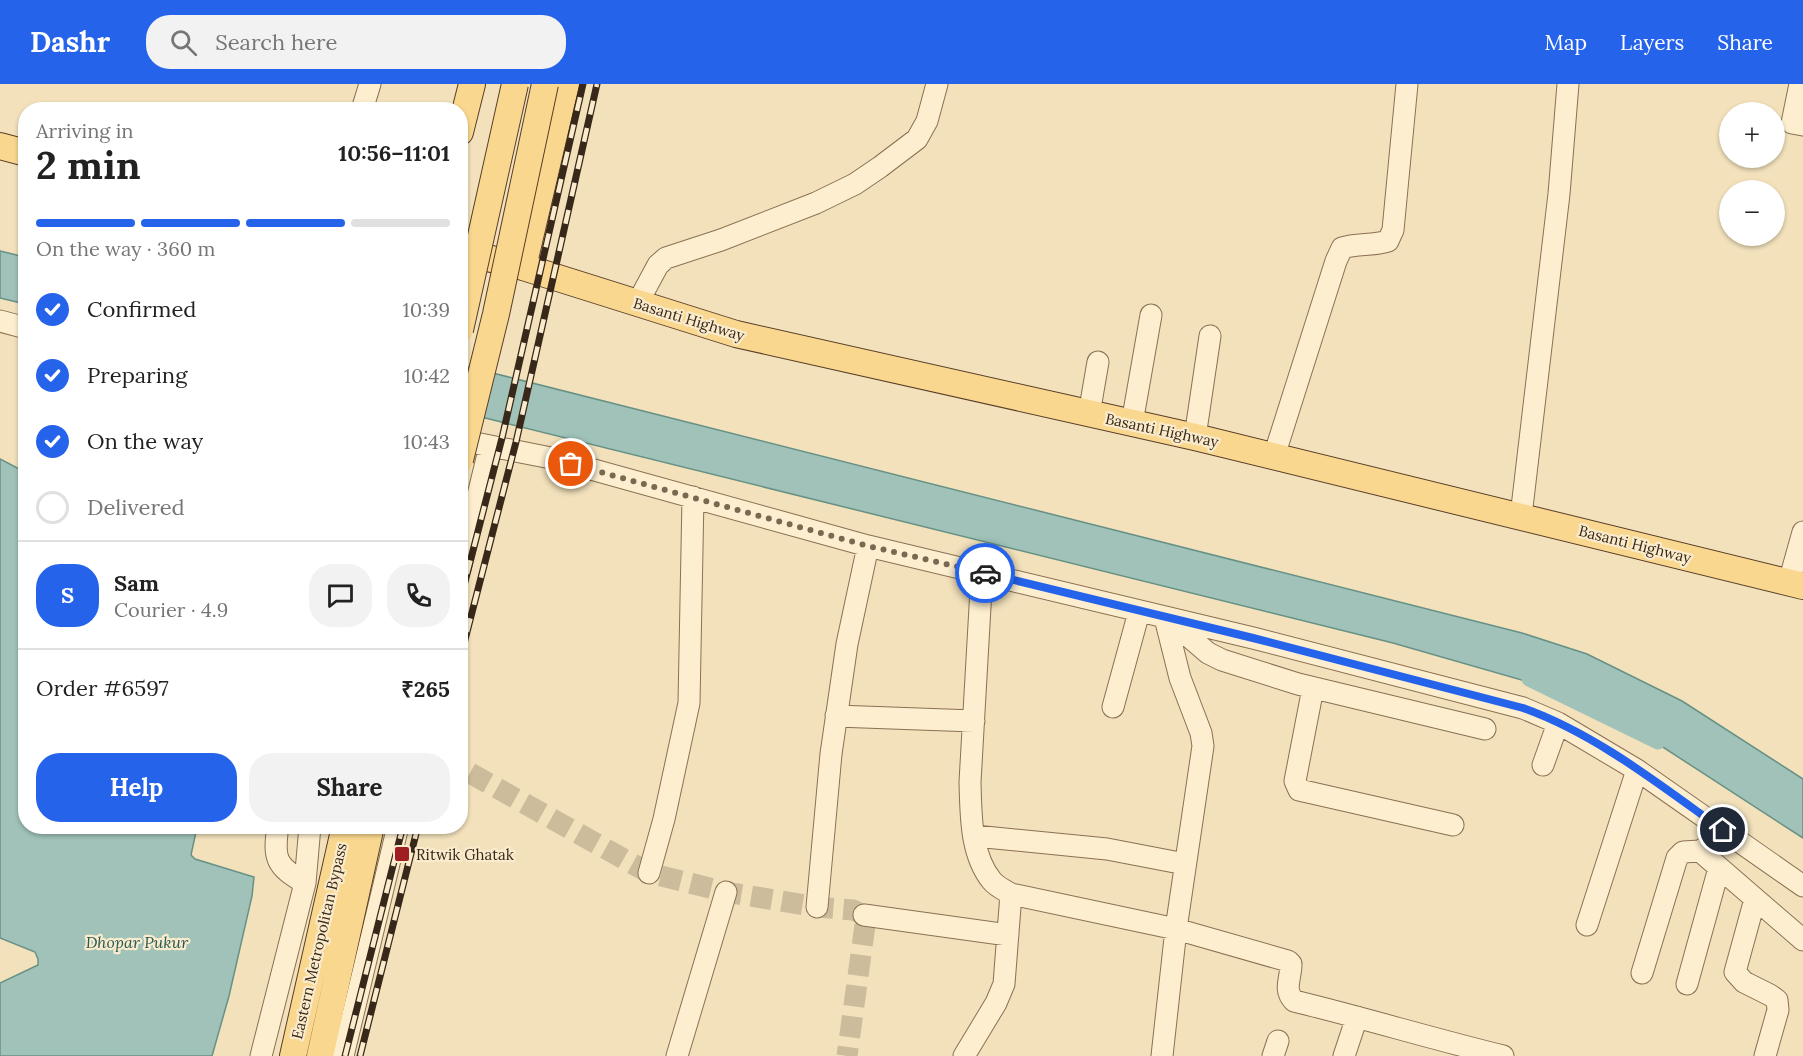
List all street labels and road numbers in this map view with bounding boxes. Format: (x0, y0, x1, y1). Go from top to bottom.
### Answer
street label: Basanti Highway (631, 293, 747, 345)
street label: Basanti Highway (1104, 409, 1221, 451)
street label: Basanti Highway (1577, 521, 1693, 567)
street label: Eastern Metropolitan Bypass (287, 841, 351, 1041)

